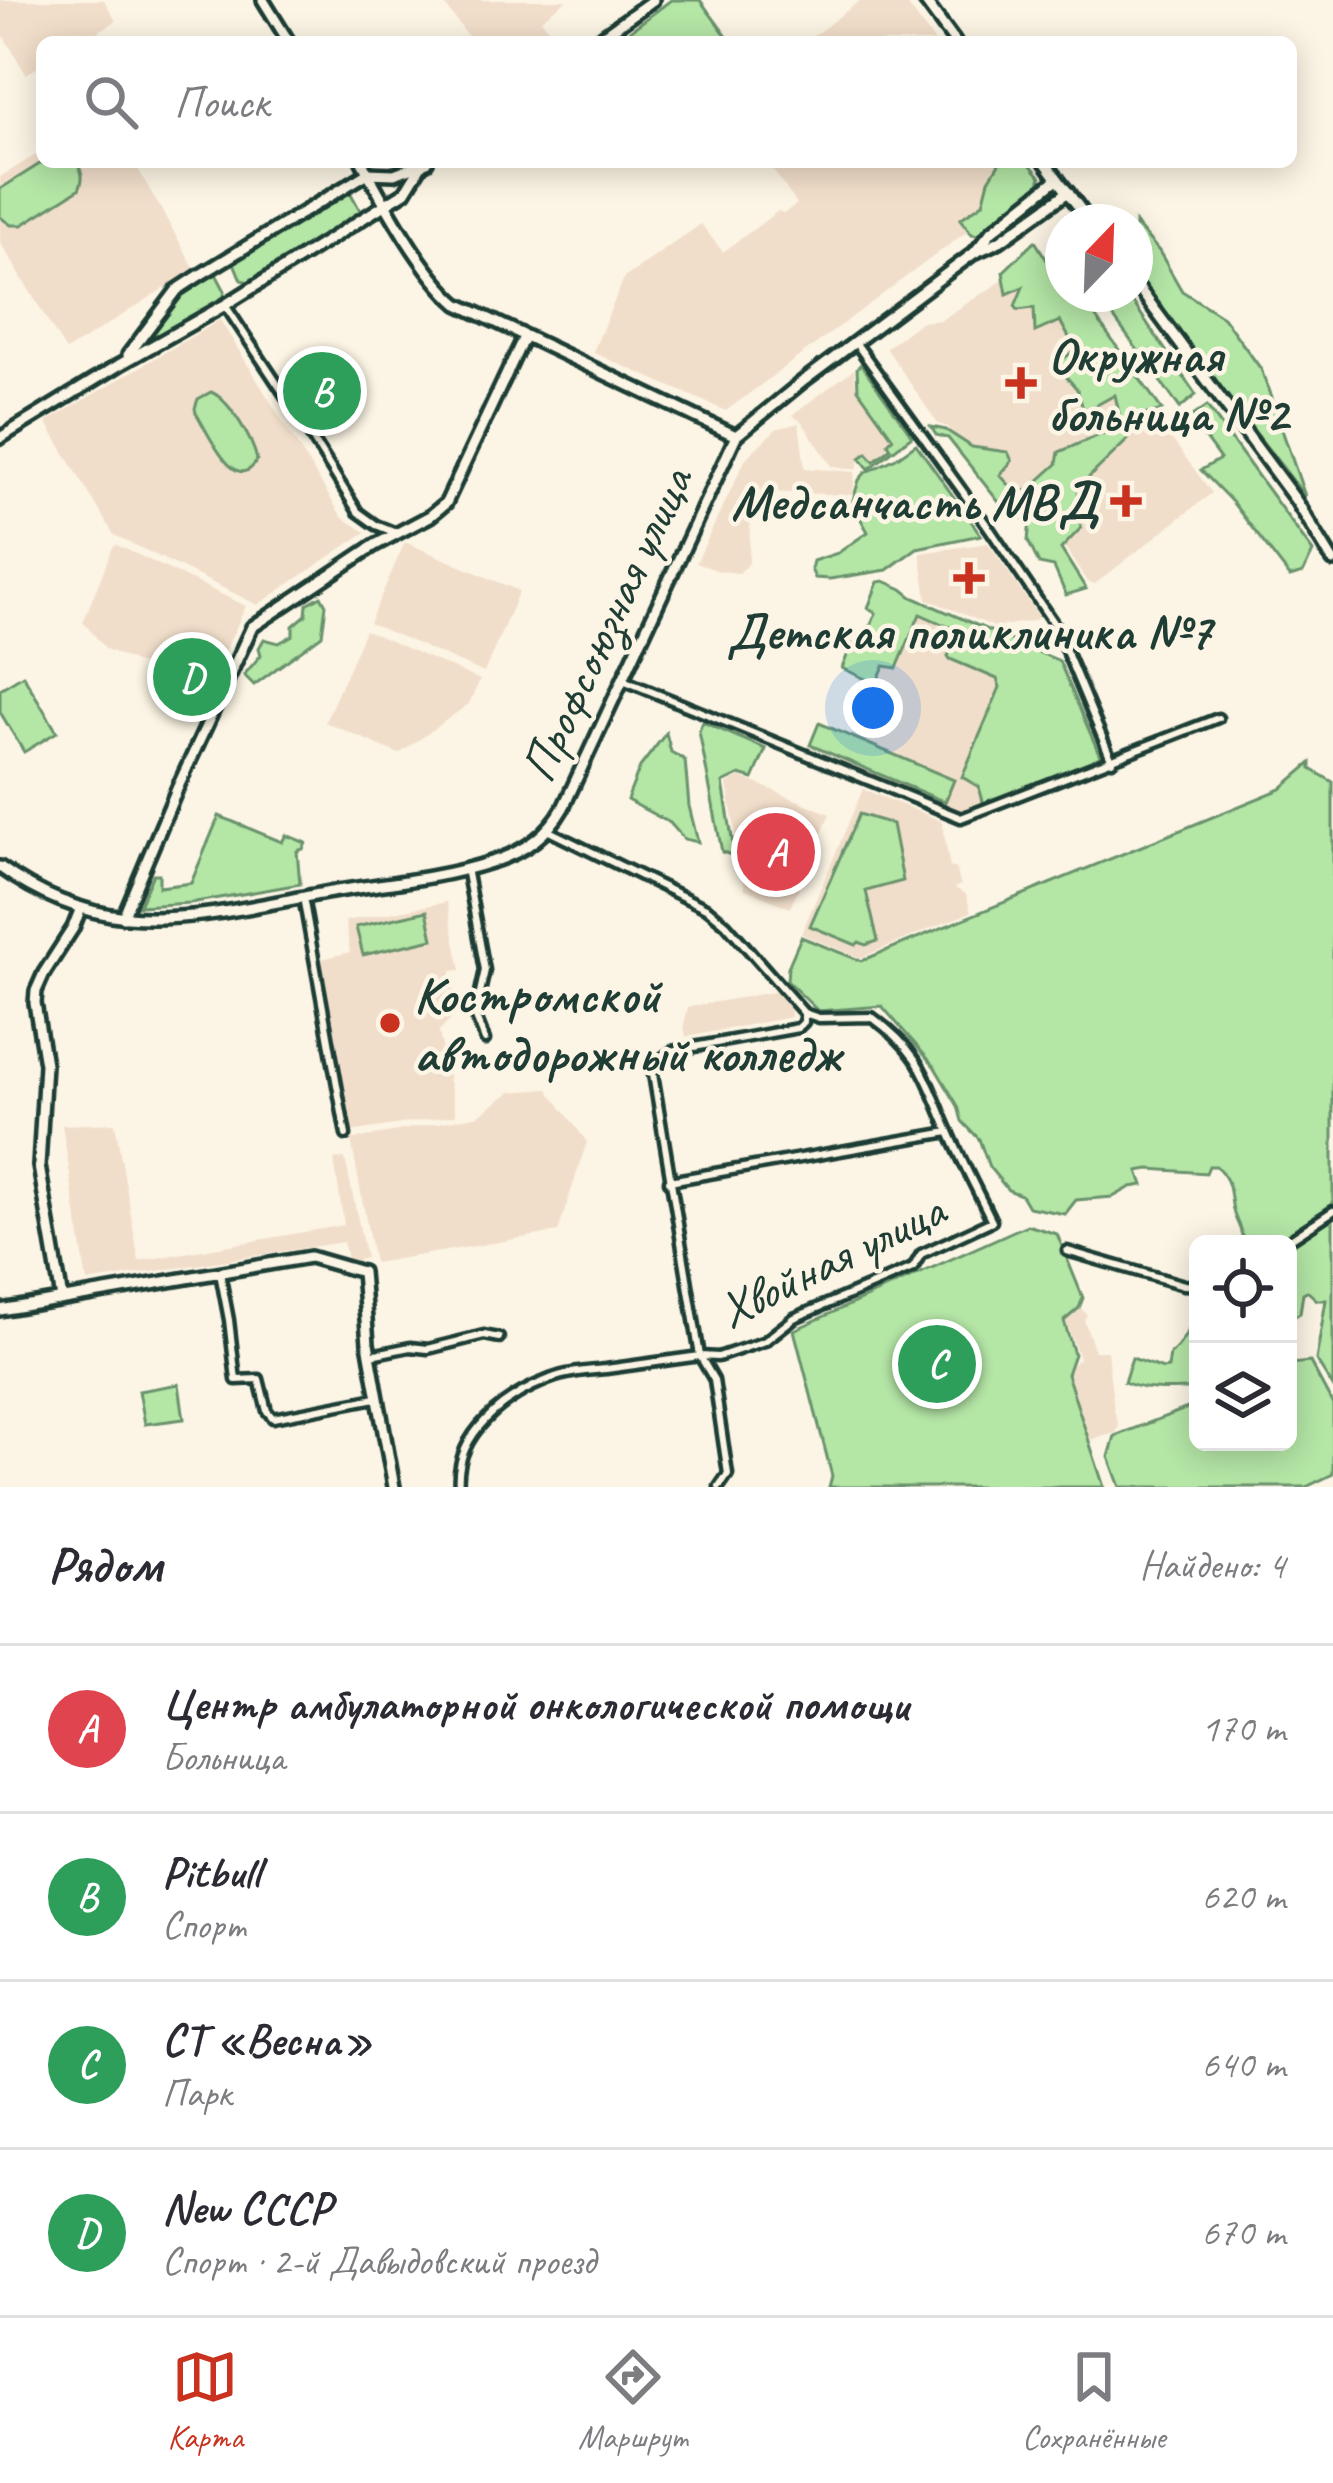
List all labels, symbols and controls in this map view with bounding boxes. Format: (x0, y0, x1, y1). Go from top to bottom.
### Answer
search box (36, 36, 1297, 168)
icon: search (78, 69, 144, 135)
text: Поиск (174, 74, 269, 131)
north arrow (1045, 204, 1153, 312)
place label: Окружная больница №2 (1048, 323, 1292, 446)
pin: B (283, 346, 361, 436)
marker: Окружная больница №2 (1005, 367, 1037, 399)
street label: Профсоюзная улица (505, 454, 708, 792)
place label: Медсанчасть МВД (731, 470, 1102, 534)
marker: Медсанчасть МВД (1110, 485, 1142, 517)
marker: Детская поликлиника №7 (953, 562, 985, 594)
place label: Детская поликлиника №7 (727, 600, 1217, 664)
pin: D (153, 632, 231, 722)
your location (843, 678, 903, 738)
pin: A (737, 807, 815, 897)
place label: Костромской автодорожный колледж (414, 963, 845, 1086)
marker: Костромской автодорожный колледж (377, 1010, 403, 1036)
street label: Хвойная улица (708, 1176, 958, 1342)
map controls (1189, 1235, 1297, 1451)
button: locate (1189, 1235, 1297, 1343)
pin: C (898, 1319, 976, 1409)
button: layers (1189, 1343, 1297, 1451)
text: Рядом (48, 1533, 162, 1597)
text: Найдено: 4 (1140, 1541, 1285, 1590)
text: Центр амбулаторной онкологической помощи (162, 1676, 908, 1733)
text: A (77, 1704, 97, 1753)
text: 170 m (1201, 1704, 1285, 1753)
text: Больница (162, 1733, 285, 1782)
text: Pitbull (162, 1844, 260, 1901)
text: B (77, 1872, 97, 1921)
text: 620 m (1201, 1872, 1285, 1921)
text: Спорт (162, 1901, 246, 1950)
text: СТ «Весна» (162, 2012, 372, 2069)
text: C (78, 2040, 96, 2089)
text: 640 m (1201, 2040, 1285, 2089)
text: Парк (162, 2069, 232, 2118)
text: New СССР (162, 2180, 330, 2237)
text: D (76, 2208, 98, 2257)
text: 670 m (1201, 2208, 1285, 2257)
text: Спорт · 2-й Давыдовский проезд (162, 2237, 595, 2286)
tab: Карта (168, 2344, 243, 2458)
tab: Маршрут (578, 2344, 687, 2458)
tab: Сохранённые (1022, 2344, 1165, 2458)

